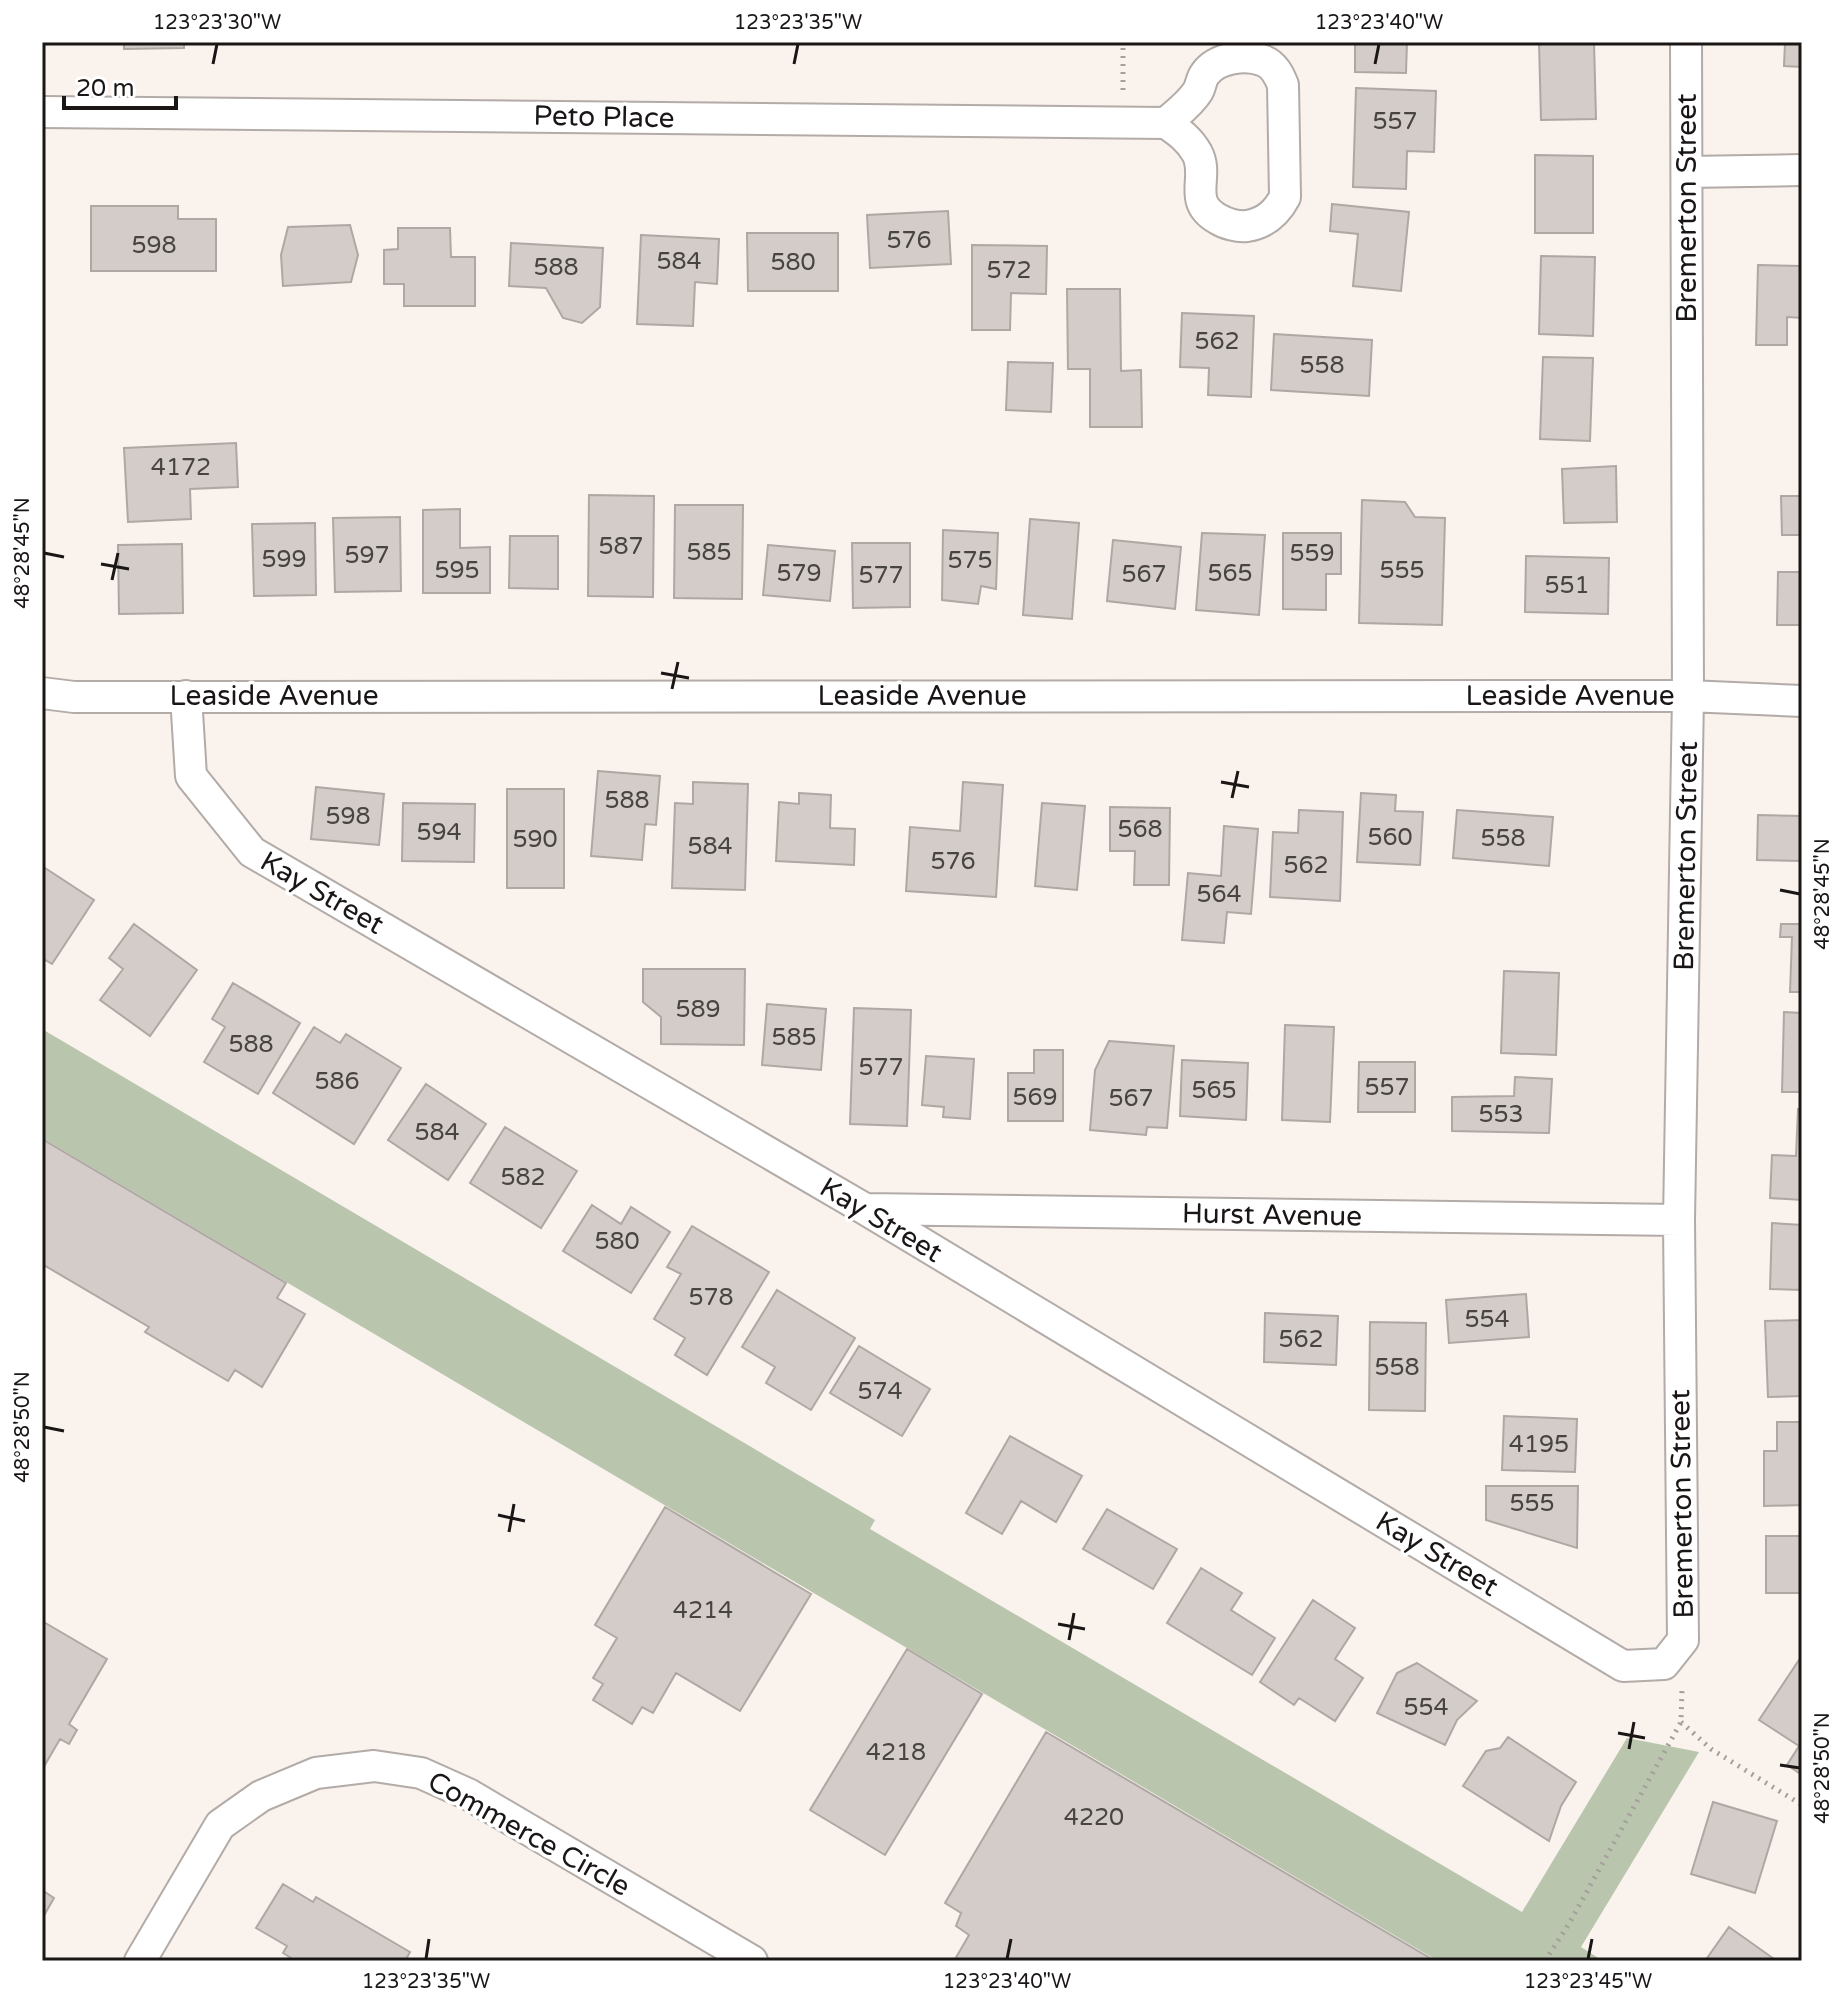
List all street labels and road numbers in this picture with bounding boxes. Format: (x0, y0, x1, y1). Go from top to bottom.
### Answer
street label: Bremerton Street (1670, 93, 1704, 323)
street label: Peto Place (533, 99, 675, 135)
street label: Leaside Avenue (169, 679, 379, 713)
street label: Leaside Avenue (817, 679, 1027, 713)
street label: Leaside Avenue (1465, 679, 1675, 713)
street label: Bremerton Street (1667, 741, 1705, 971)
street label: Kay Street (254, 844, 390, 942)
street label: Kay Street (814, 1170, 949, 1270)
street label: Hurst Avenue (1182, 1196, 1362, 1234)
street label: Bremerton Street (1663, 1389, 1701, 1619)
street label: Kay Street (1370, 1504, 1505, 1604)
street label: Commerce Circle (422, 1764, 636, 1904)

